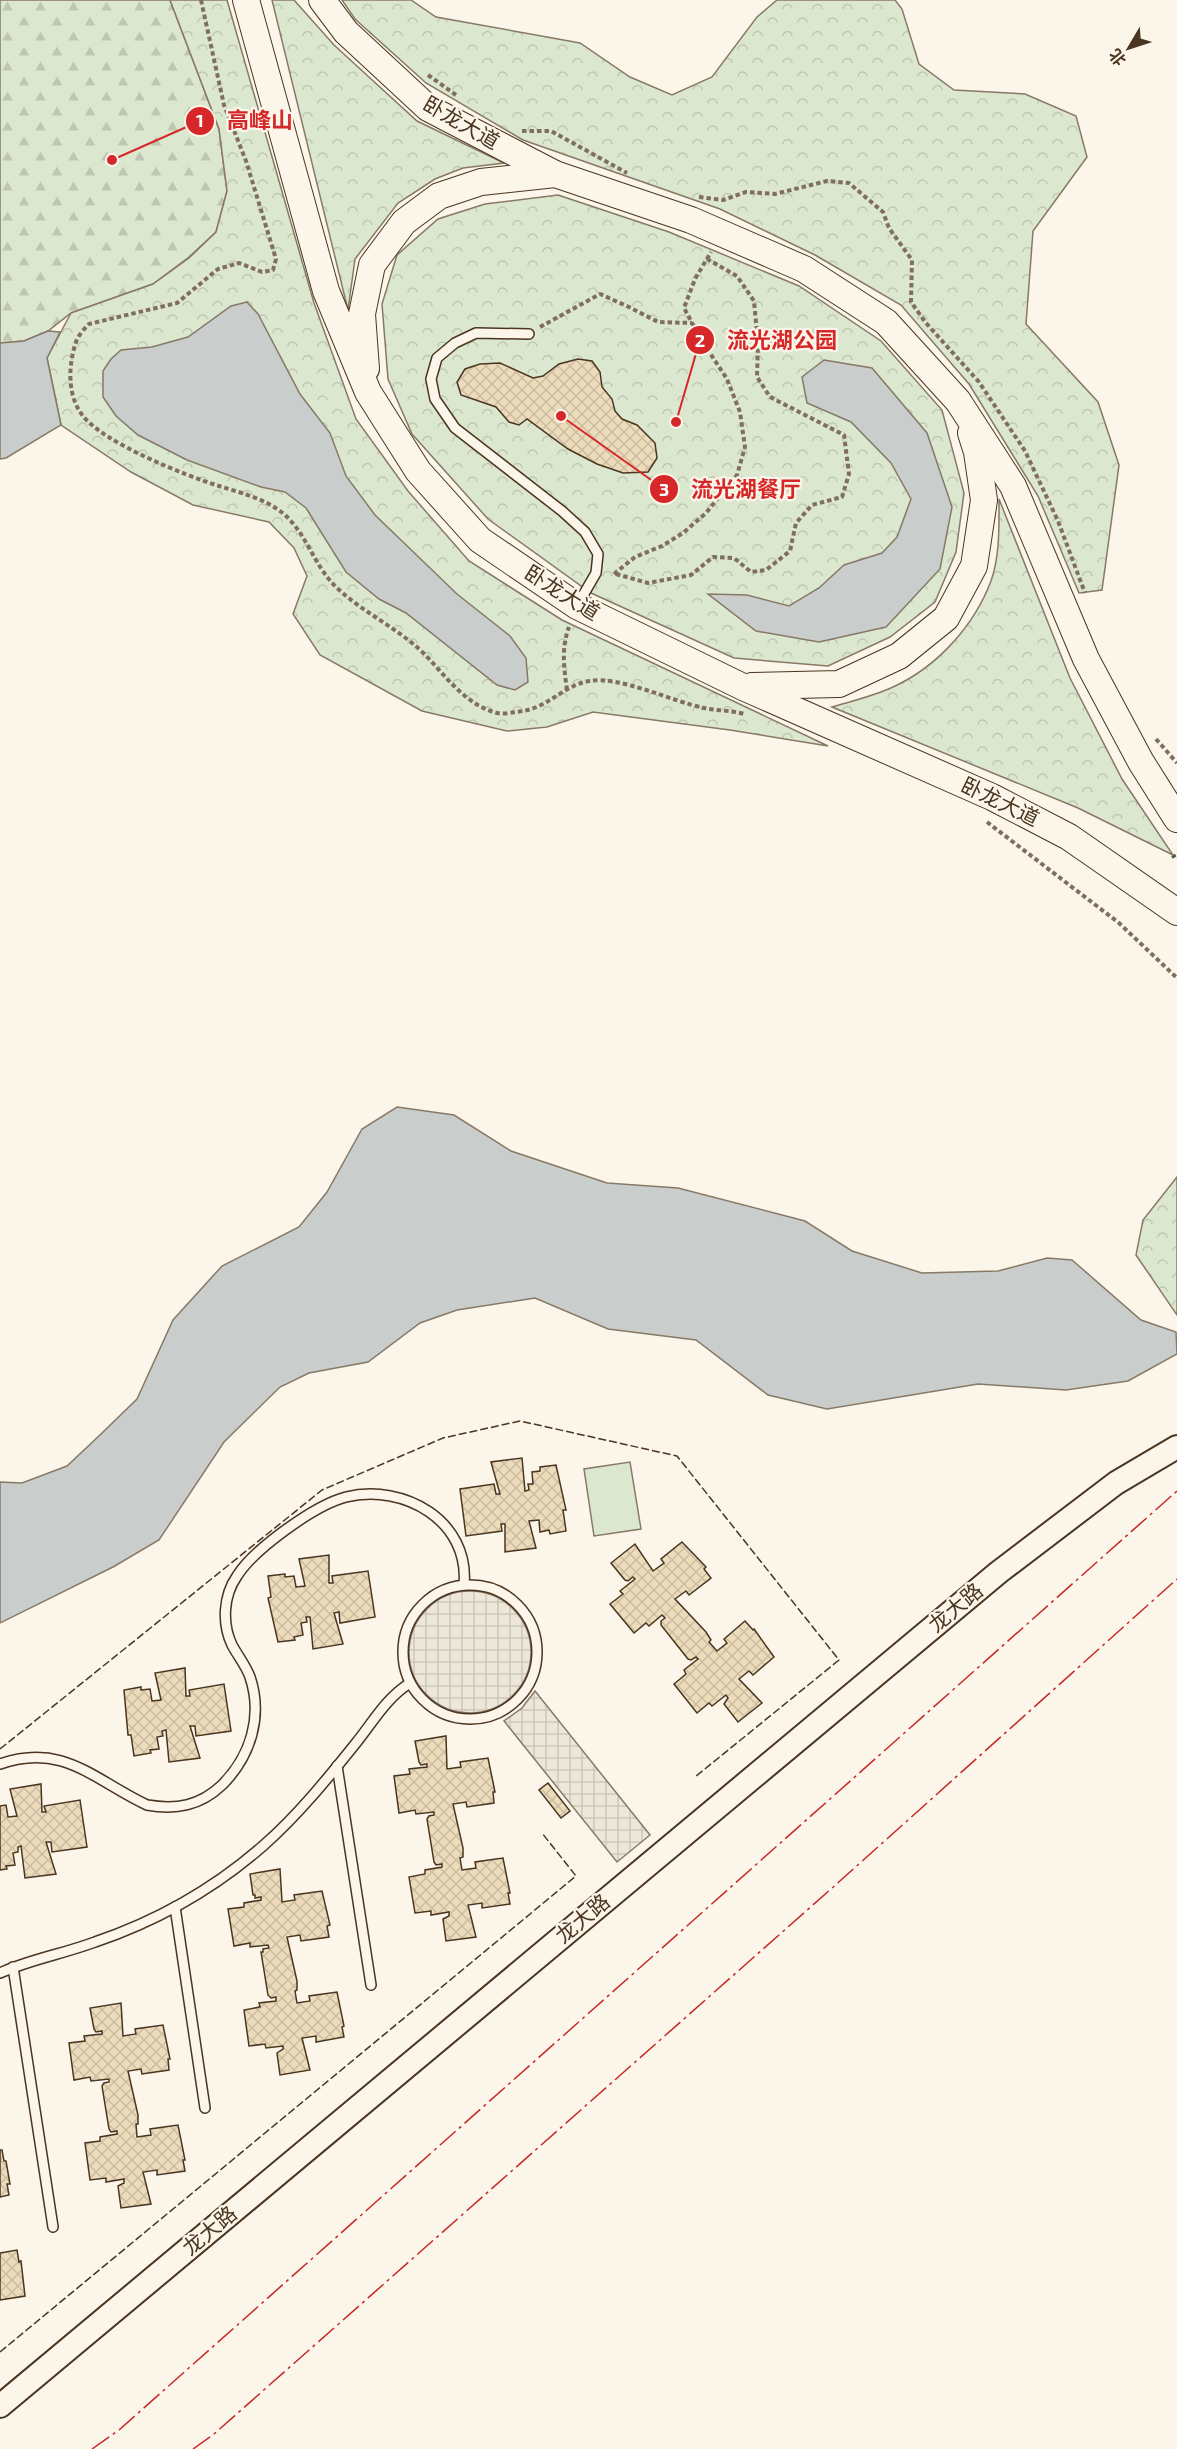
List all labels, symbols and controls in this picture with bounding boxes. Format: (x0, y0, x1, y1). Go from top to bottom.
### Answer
north arrow (1099, 18, 1159, 78)
text: 北 (1105, 46, 1129, 70)
street label: 卧龙大道 (419, 90, 504, 154)
callout: 高峰山 (185, 101, 305, 141)
text: 高峰山 (227, 106, 293, 132)
text: 1 (196, 109, 204, 131)
callout: 流光湖公园 (685, 320, 849, 360)
text: 流光湖公园 (727, 326, 837, 352)
text: 2 (695, 329, 705, 351)
callout: 流光湖餐厅 (649, 469, 813, 509)
text: 流光湖餐厅 (691, 475, 801, 501)
text: 3 (659, 478, 669, 500)
street label: 卧龙大道 (521, 559, 605, 625)
street label: 卧龙大道 (957, 771, 1044, 830)
street label: 龙大路 (923, 1577, 987, 1637)
street label: 龙大路 (550, 1888, 614, 1948)
street label: 龙大路 (177, 2200, 241, 2260)

